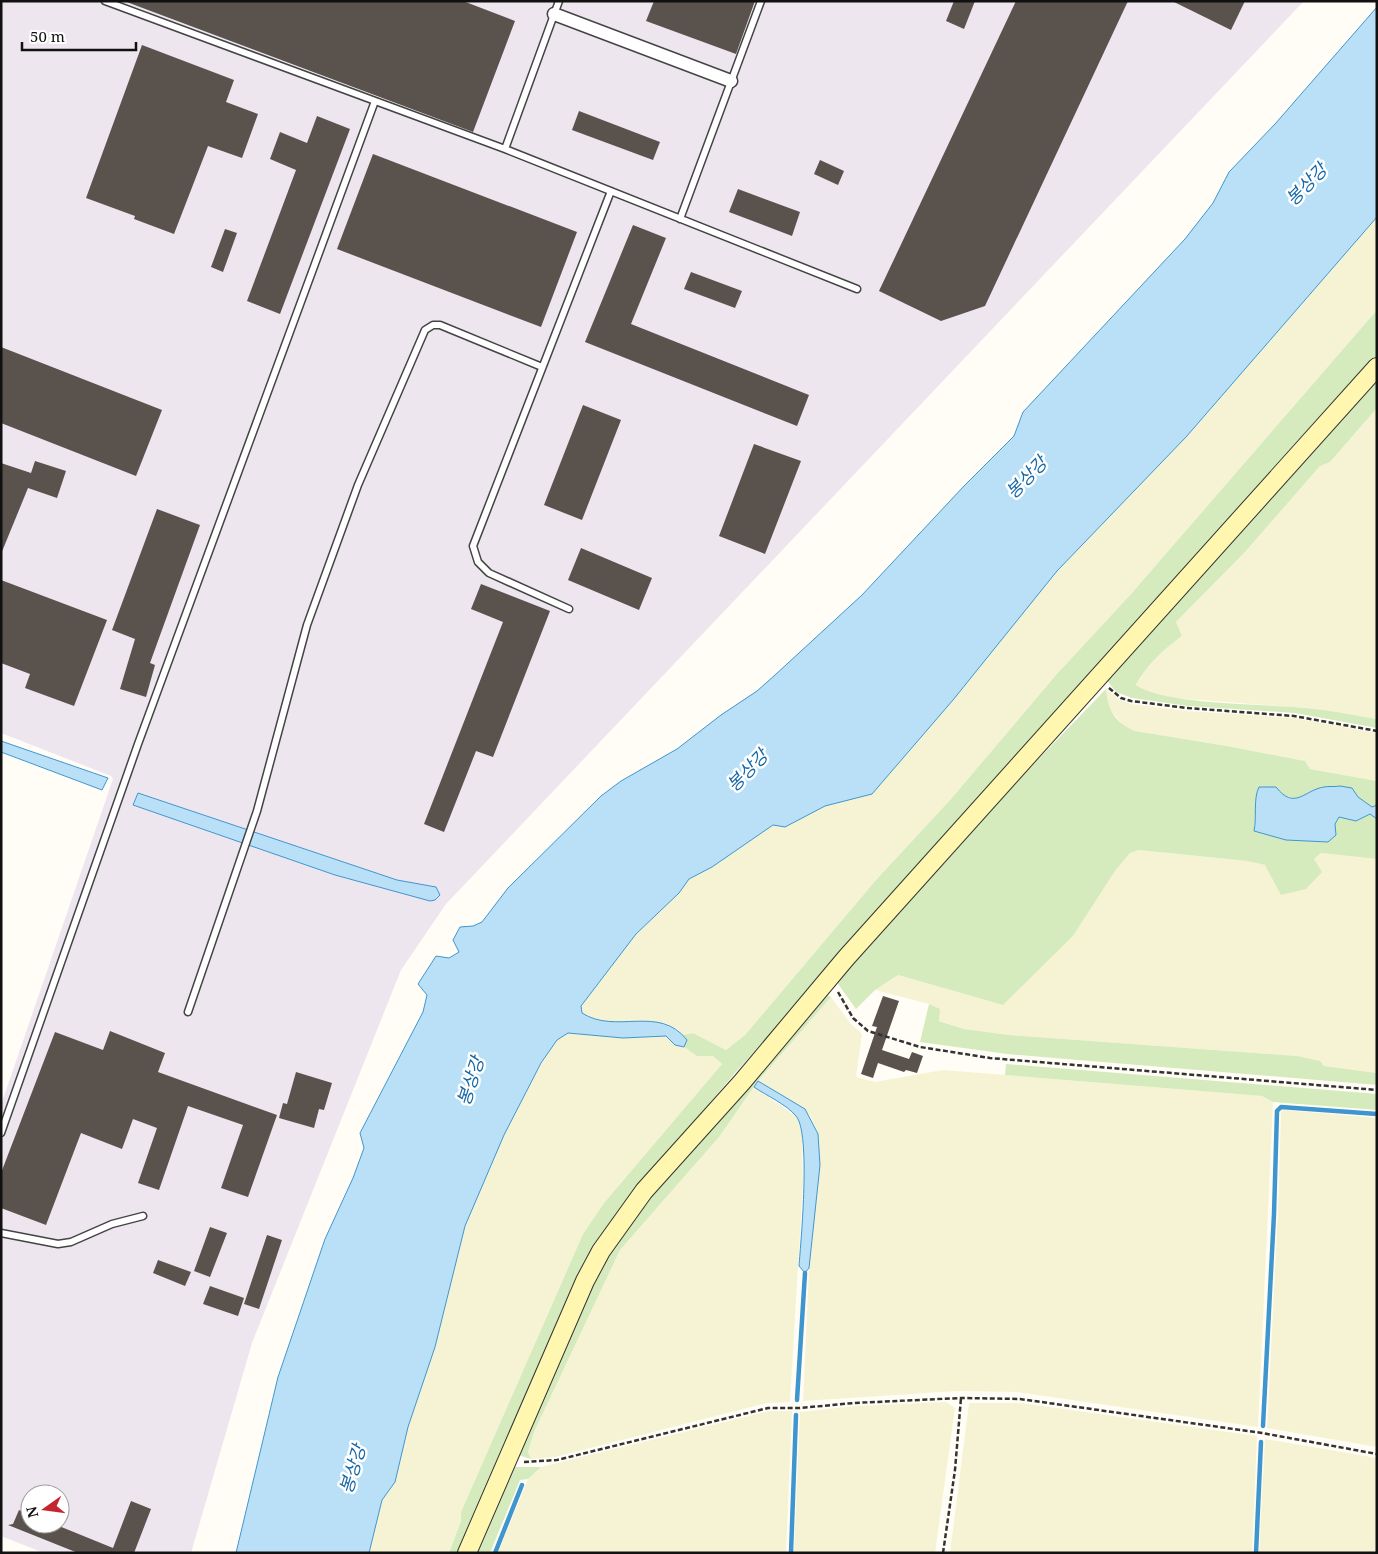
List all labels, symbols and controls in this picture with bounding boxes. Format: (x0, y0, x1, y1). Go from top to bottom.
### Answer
scale bar (22, 20, 136, 52)
text: 50 m (30, 26, 65, 46)
water label: 봉상강 (1280, 156, 1334, 210)
water label: 봉상강 (1000, 449, 1054, 503)
water label: 봉상강 (721, 742, 775, 796)
water label: 봉상강 (451, 1051, 490, 1108)
water label: 봉상강 (333, 1439, 371, 1496)
north arrow (20, 1484, 70, 1534)
text: N (21, 1505, 42, 1520)

